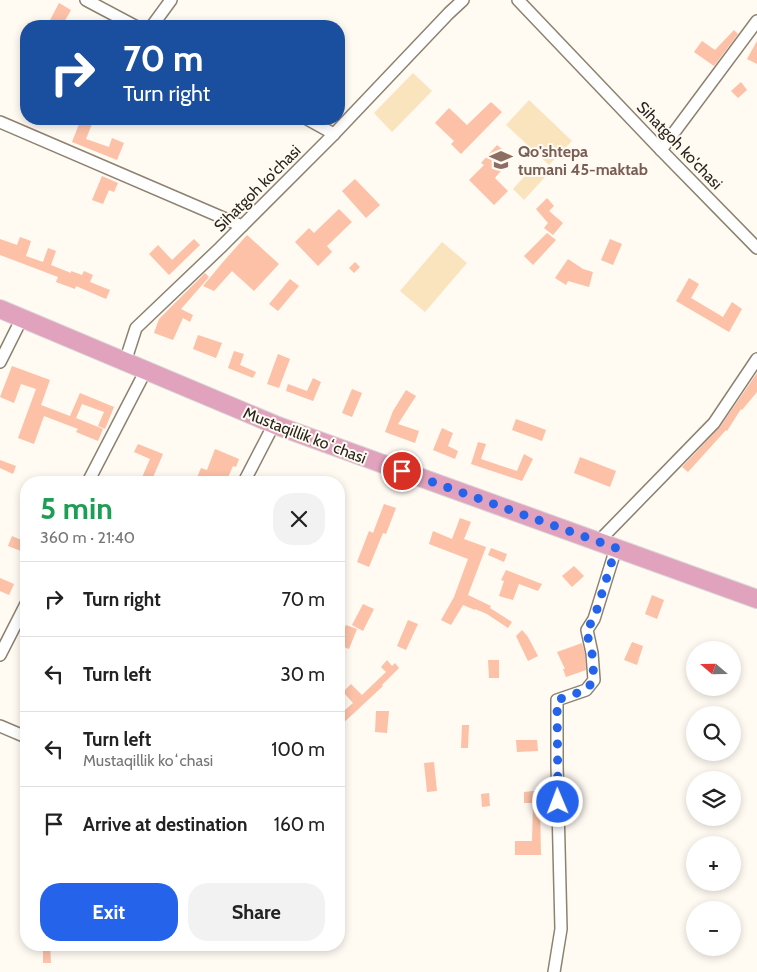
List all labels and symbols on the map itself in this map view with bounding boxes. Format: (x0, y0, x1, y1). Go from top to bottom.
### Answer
street label: Sihatgoh ko'chasi (633, 98, 726, 193)
street label: Sihatgoh ko'chasi (210, 141, 305, 236)
place label: Qo'shtepa tumani 45-maktab (518, 142, 648, 179)
school or university icon: Qo'shtepa tumani 45-maktab (488, 147, 514, 173)
street label: Mustaqillik koʻchasi (241, 403, 369, 468)
pin (381, 450, 423, 492)
north arrow (686, 641, 741, 696)
position arrow (531, 775, 583, 827)

